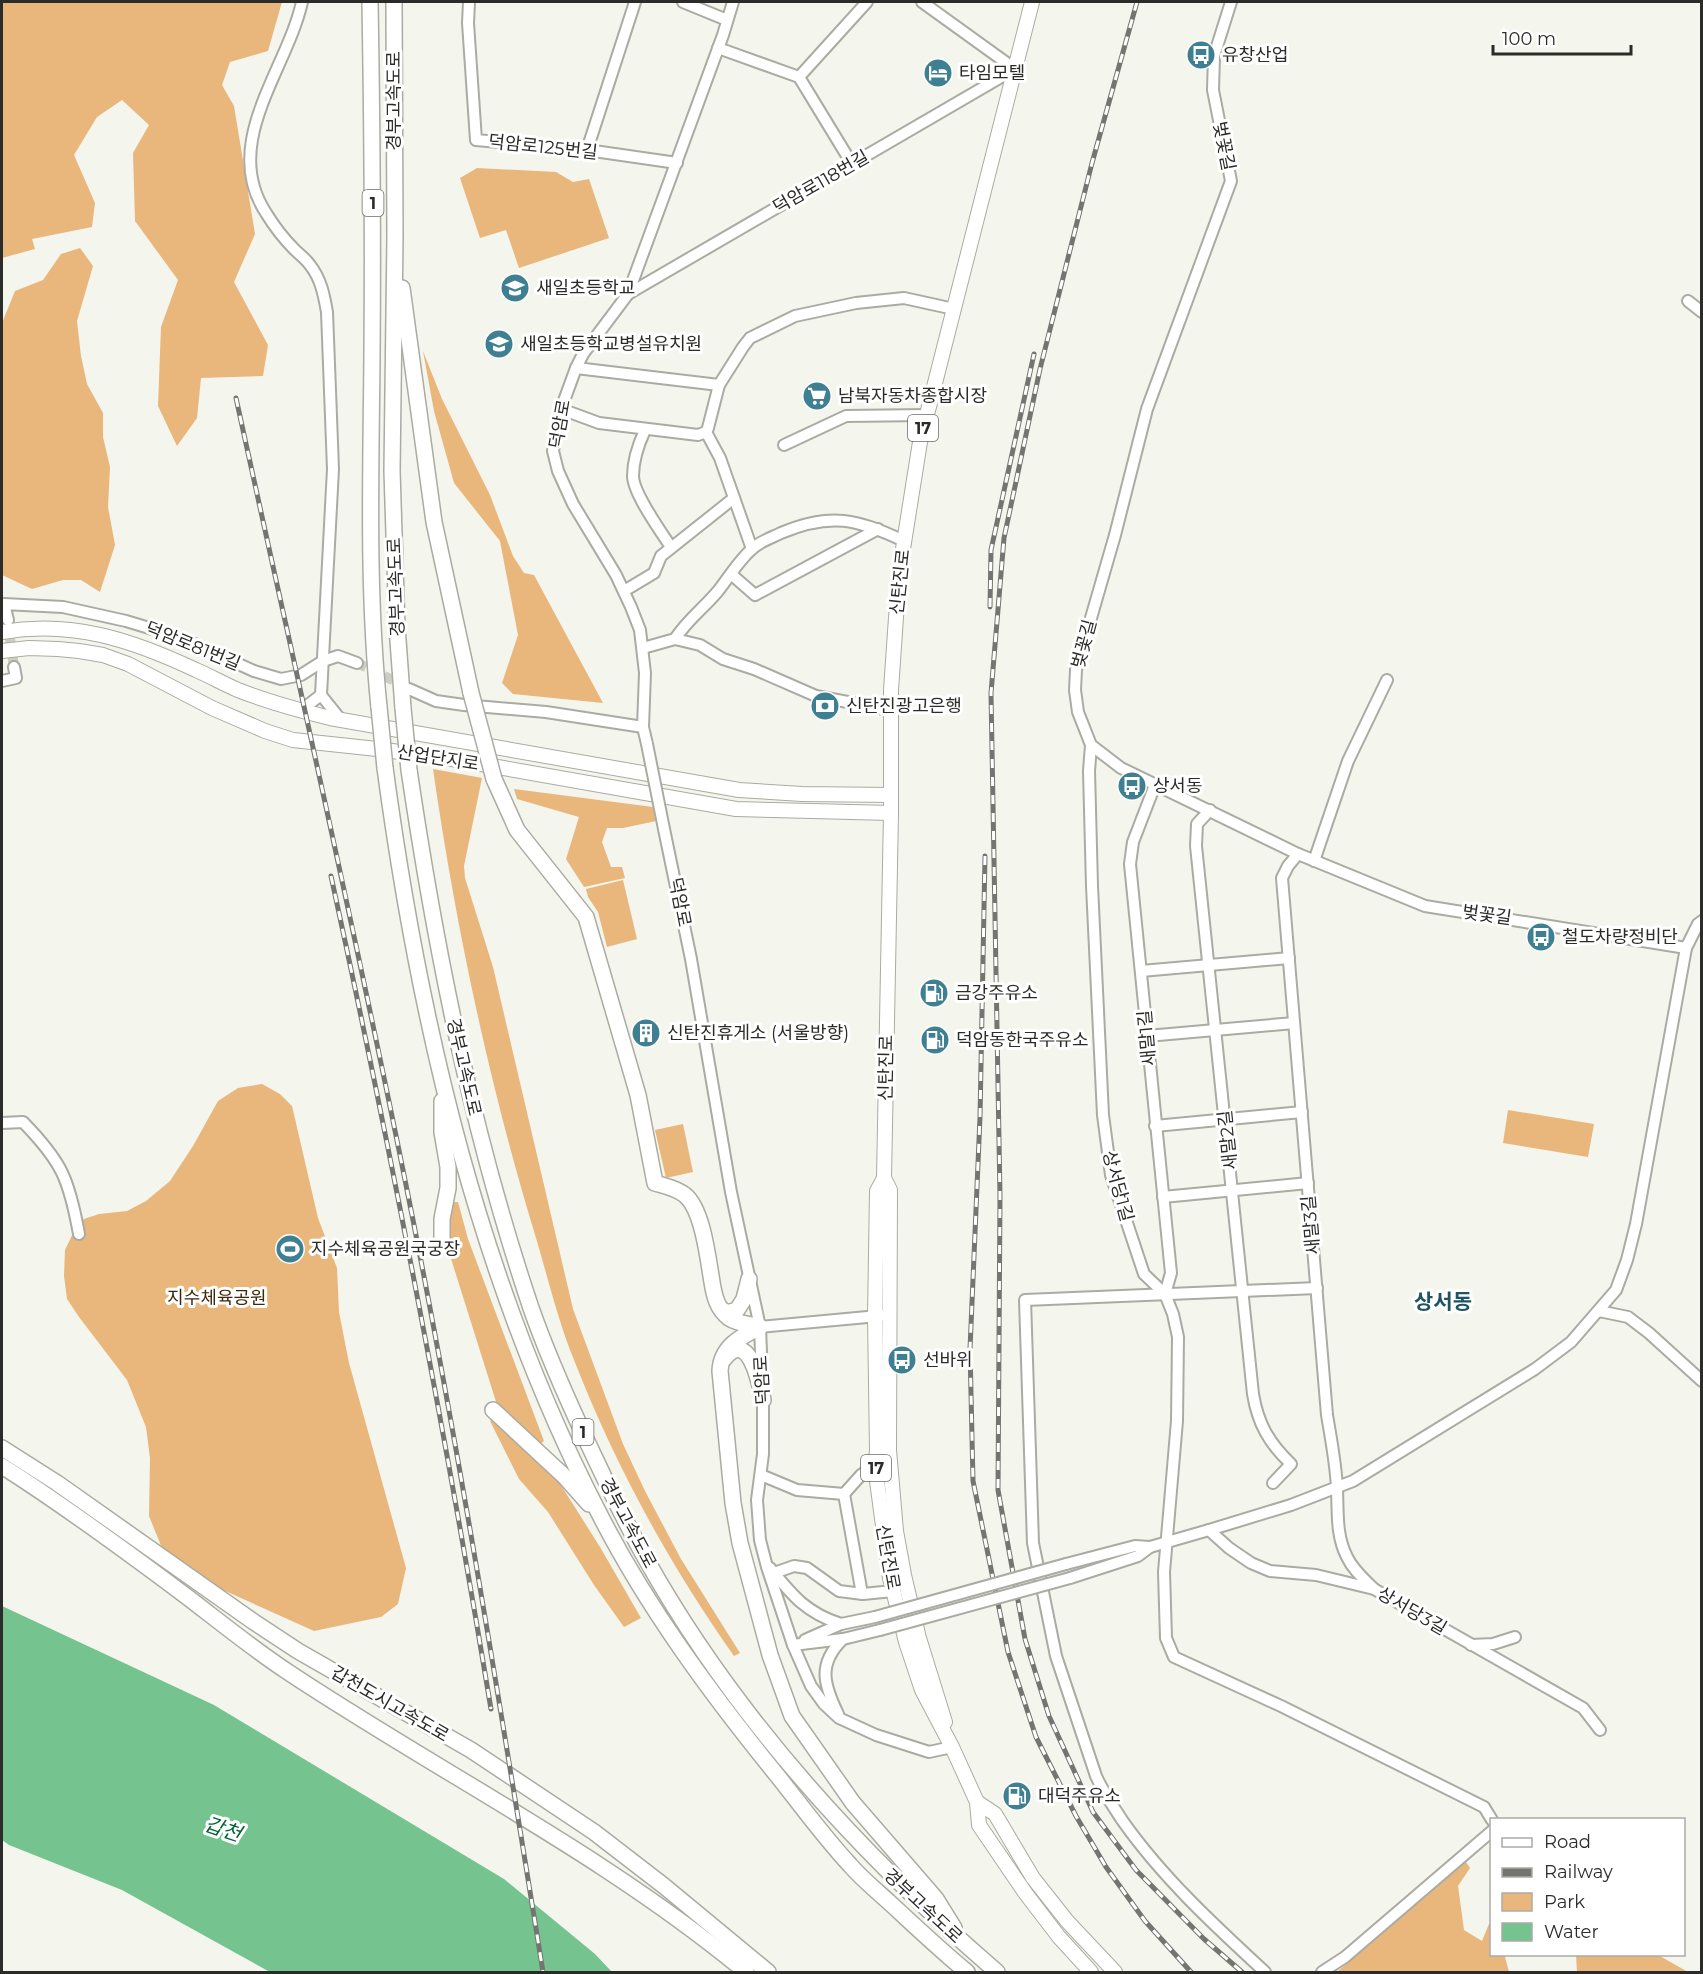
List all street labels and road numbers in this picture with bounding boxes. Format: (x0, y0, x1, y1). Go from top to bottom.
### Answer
street label: 경부고속도로 (383, 51, 405, 151)
street label: 벚꽃길 (1208, 120, 1240, 172)
street label: 덕암로125번길 (487, 130, 599, 164)
street label: 덕암로118번길 (769, 146, 873, 218)
road number: 1 (362, 190, 384, 216)
street label: 덕암로 (545, 398, 575, 450)
road number: 17 (908, 415, 938, 441)
street label: 경부고속도로 (383, 537, 409, 637)
street label: 신탄진로 (886, 548, 914, 616)
street label: 덕암로81번길 (142, 617, 244, 675)
street label: 벚꽃길 (1067, 617, 1101, 671)
street label: 산업단지로 (395, 741, 481, 775)
street label: 덕암로 (664, 876, 696, 928)
street label: 벚꽃길 (1461, 901, 1513, 929)
street label: 새말1길 (1134, 1009, 1160, 1067)
street label: 경부고속도로 (442, 1016, 486, 1118)
street label: 신탄진로 (874, 1035, 898, 1101)
street label: 새말2길 (1214, 1109, 1242, 1171)
street label: 상서당1길 (1098, 1148, 1138, 1224)
street label: 새말3길 (1297, 1194, 1325, 1256)
street label: 덕암로 (750, 1355, 774, 1405)
road number: 1 (572, 1419, 594, 1445)
road number: 17 (861, 1455, 891, 1481)
street label: 경부고속도로 (595, 1474, 661, 1572)
street label: 신탄진로 (871, 1522, 905, 1592)
street label: 상서당3길 (1373, 1582, 1451, 1640)
street label: 갑천도시고속도로 (327, 1661, 453, 1747)
street label: 경부고속도로 (879, 1864, 967, 1948)

